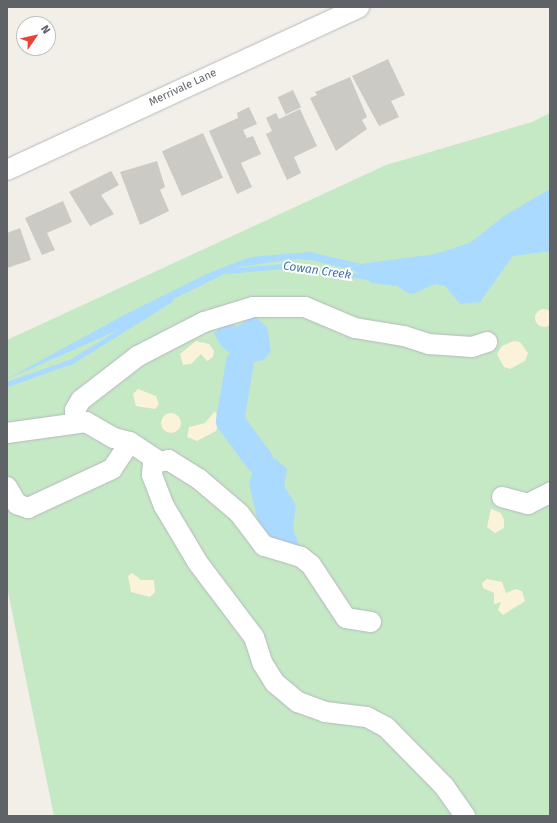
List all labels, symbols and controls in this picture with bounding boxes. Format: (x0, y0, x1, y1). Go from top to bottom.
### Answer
north arrow (16, 16, 56, 56)
text: N (38, 23, 53, 36)
street label: Merrivale Lane (147, 67, 219, 109)
water label: Cowan Creek (282, 259, 352, 283)

